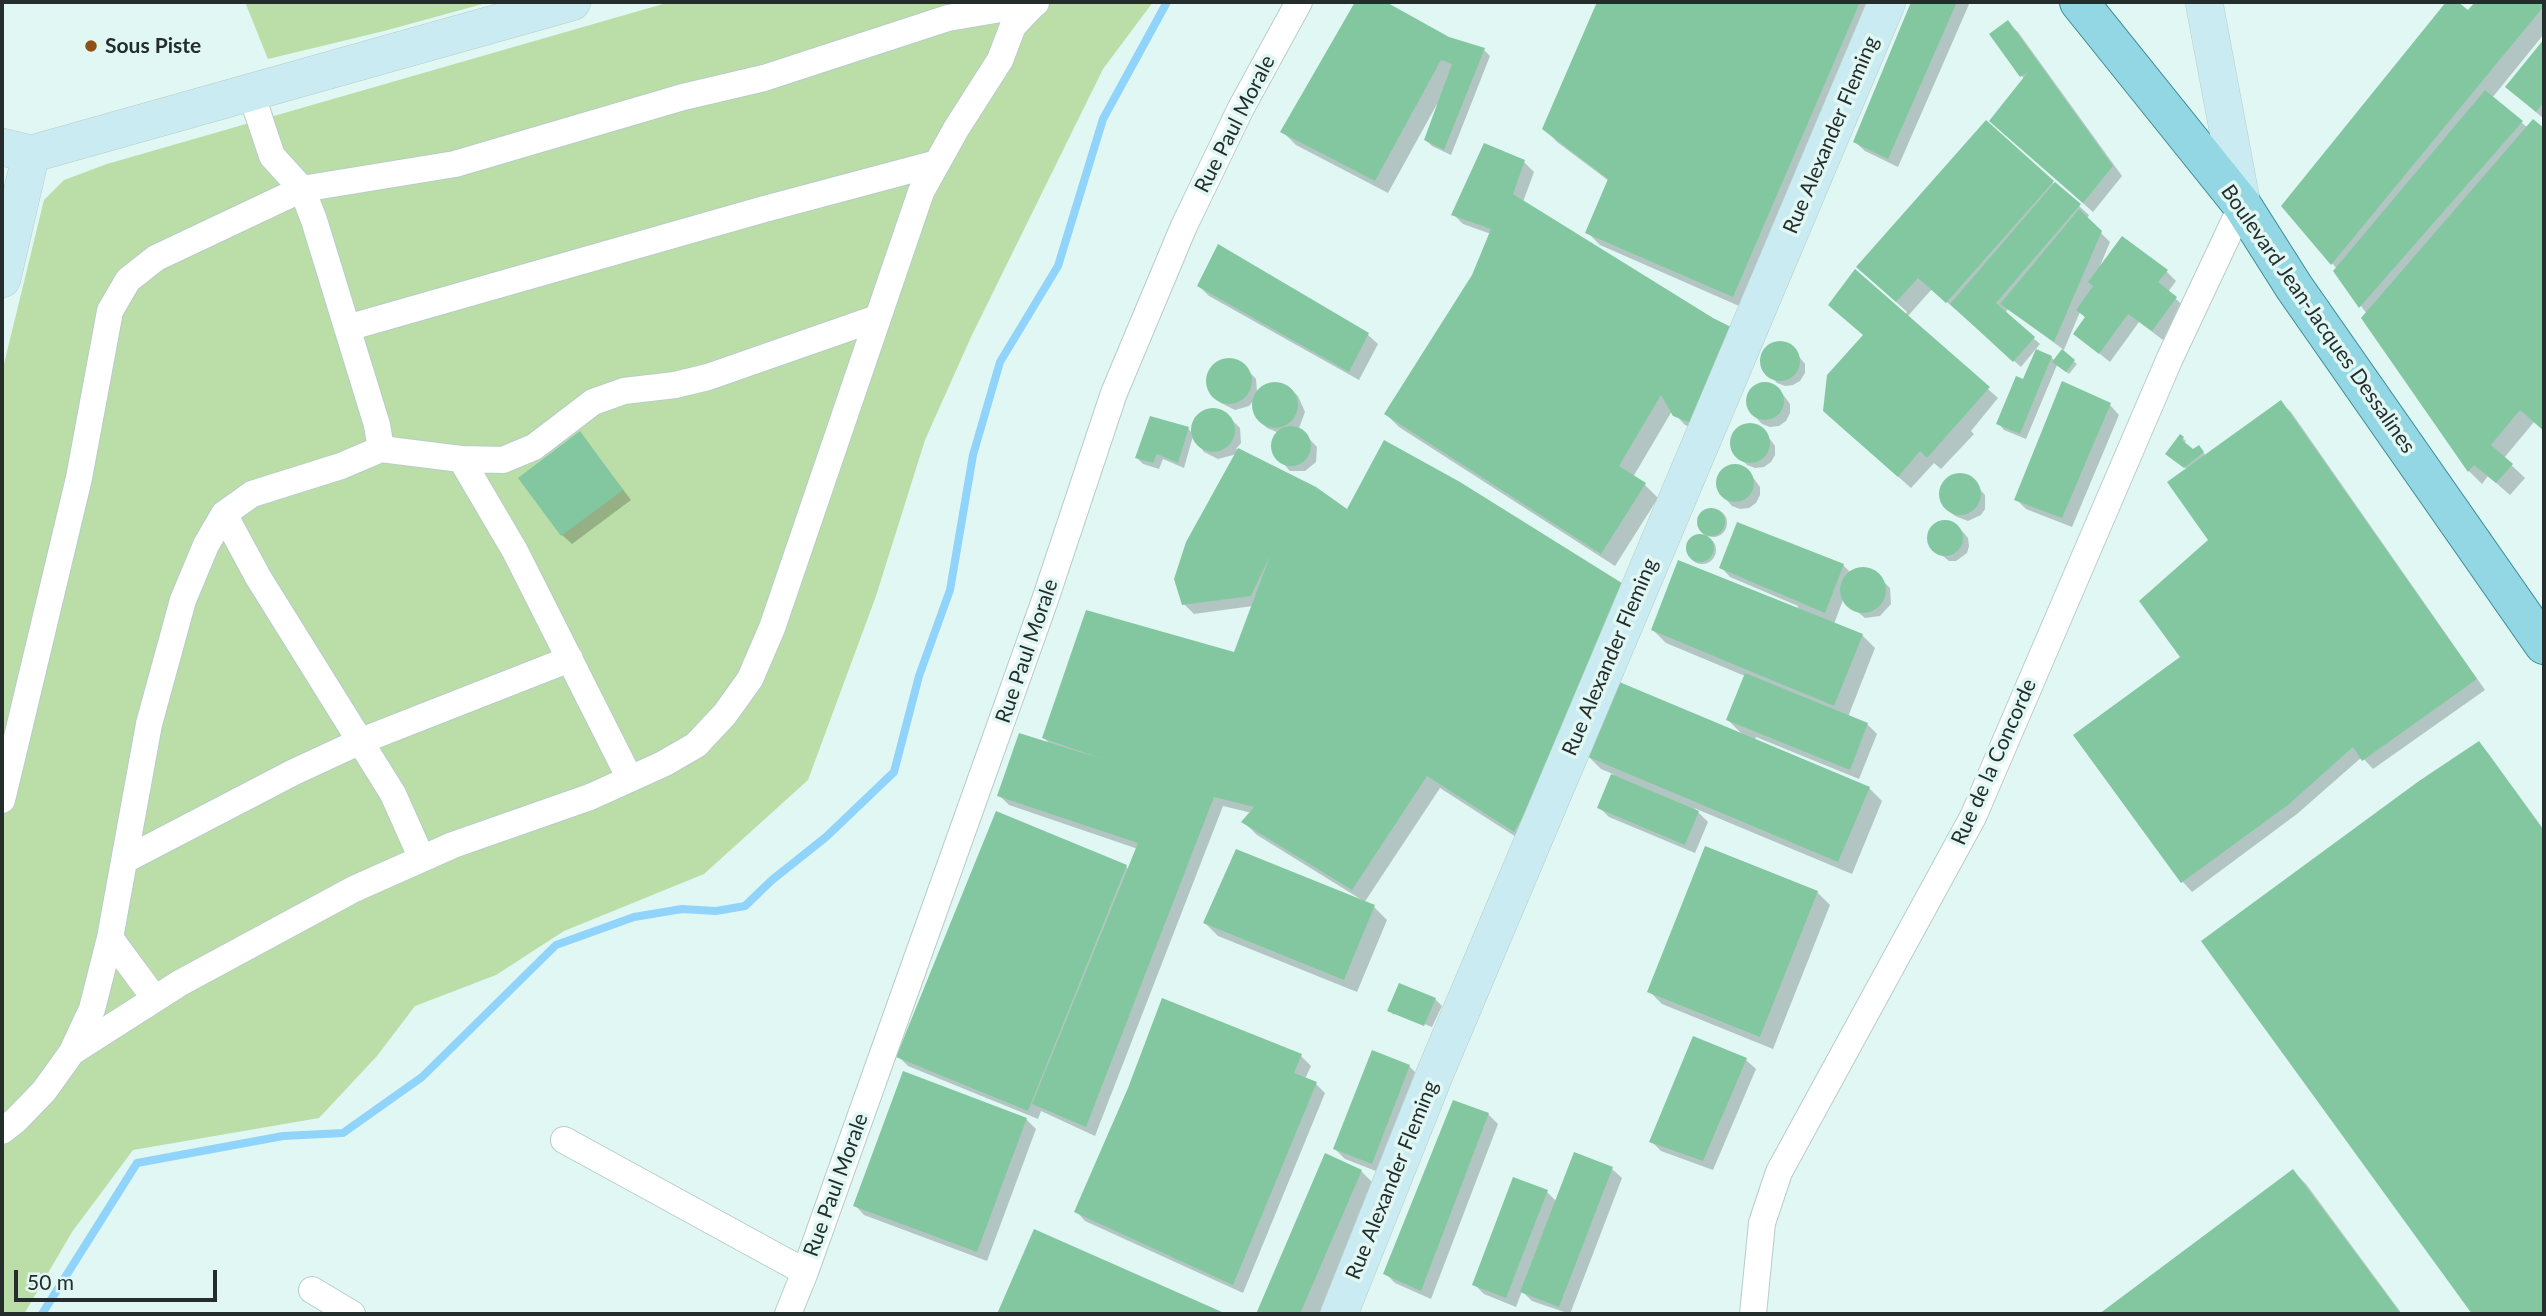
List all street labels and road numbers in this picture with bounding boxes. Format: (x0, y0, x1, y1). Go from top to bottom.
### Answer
street label: Rue Alexander Fleming (1778, 32, 1884, 238)
street label: Rue Paul Morale (1190, 51, 1280, 197)
street label: Boulevard Jean-Jacques Dessalines (2215, 180, 2421, 458)
street label: Rue Alexander Fleming (1557, 554, 1663, 760)
street label: Rue Paul Morale (991, 576, 1063, 726)
street label: Rue de la Concorde (1946, 675, 2042, 849)
street label: Rue Alexander Fleming (1341, 1077, 1443, 1283)
street label: Rue Paul Morale (798, 1110, 874, 1260)

